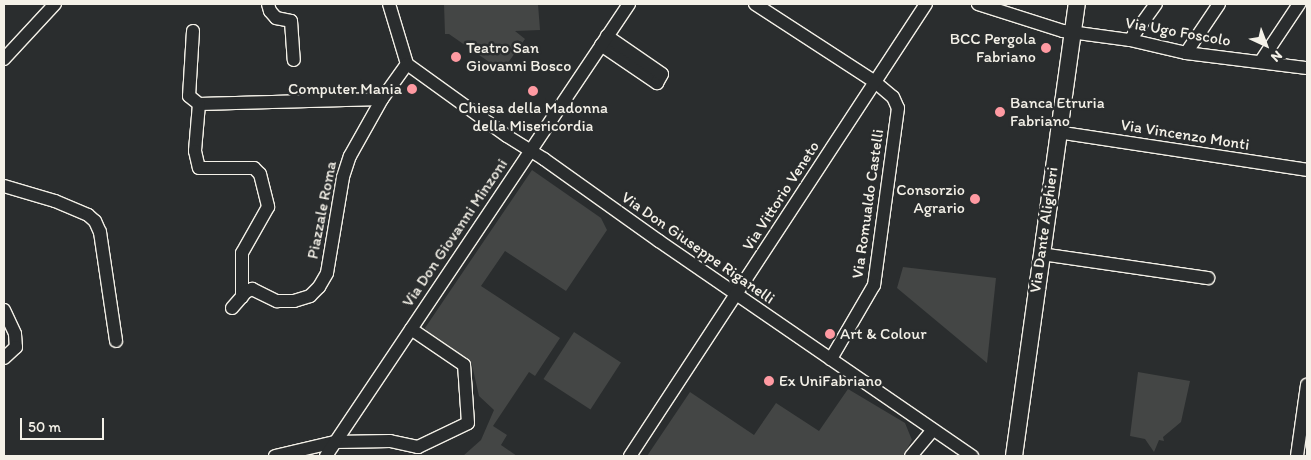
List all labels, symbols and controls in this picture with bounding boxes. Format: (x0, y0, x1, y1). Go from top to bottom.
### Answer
street label: Via Ugo Foscolo (1124, 13, 1232, 51)
north arrow (1241, 20, 1291, 70)
place label: BCC Pergola Fabriano (950, 29, 1036, 67)
place label: Teatro San Giovanni Bosco (466, 38, 571, 76)
marker: BCC Pergola Fabriano (1040, 42, 1052, 54)
text: N (1267, 47, 1286, 66)
marker: Teatro San Giovanni Bosco (450, 51, 462, 63)
place label: Computer Mania (287, 79, 402, 99)
marker: Computer Mania (406, 83, 418, 95)
marker: Chiesa della Madonna della Misericordia (527, 85, 539, 97)
place label: Banca Etruria Fabriano (1010, 93, 1105, 131)
place label: Chiesa della Madonna della Misericordia (458, 98, 608, 136)
marker: Banca Etruria Fabriano (994, 106, 1006, 118)
street label: Via Vincenzo Monti (1119, 115, 1251, 155)
street label: Via Romualdo Castelli (848, 128, 888, 280)
street label: Via Vittorio Veneto (738, 137, 824, 255)
street label: Via Don Giovanni Minzoni (398, 155, 512, 311)
street label: Piazzale Roma (303, 160, 341, 260)
street label: Via Dante Alighieri (1026, 165, 1062, 295)
place label: Consorzio Agrario (896, 180, 965, 218)
street label: Via Don Giuseppe Riganelli (618, 188, 778, 308)
marker: Consorzio Agrario (969, 193, 981, 205)
place label: Art & Colour (840, 324, 926, 344)
marker: Art & Colour (824, 328, 836, 340)
place label: Ex UniFabriano (779, 371, 883, 391)
marker: Ex UniFabriano (763, 375, 775, 387)
scale bar (22, 408, 106, 440)
text: 50 m (28, 418, 61, 436)

